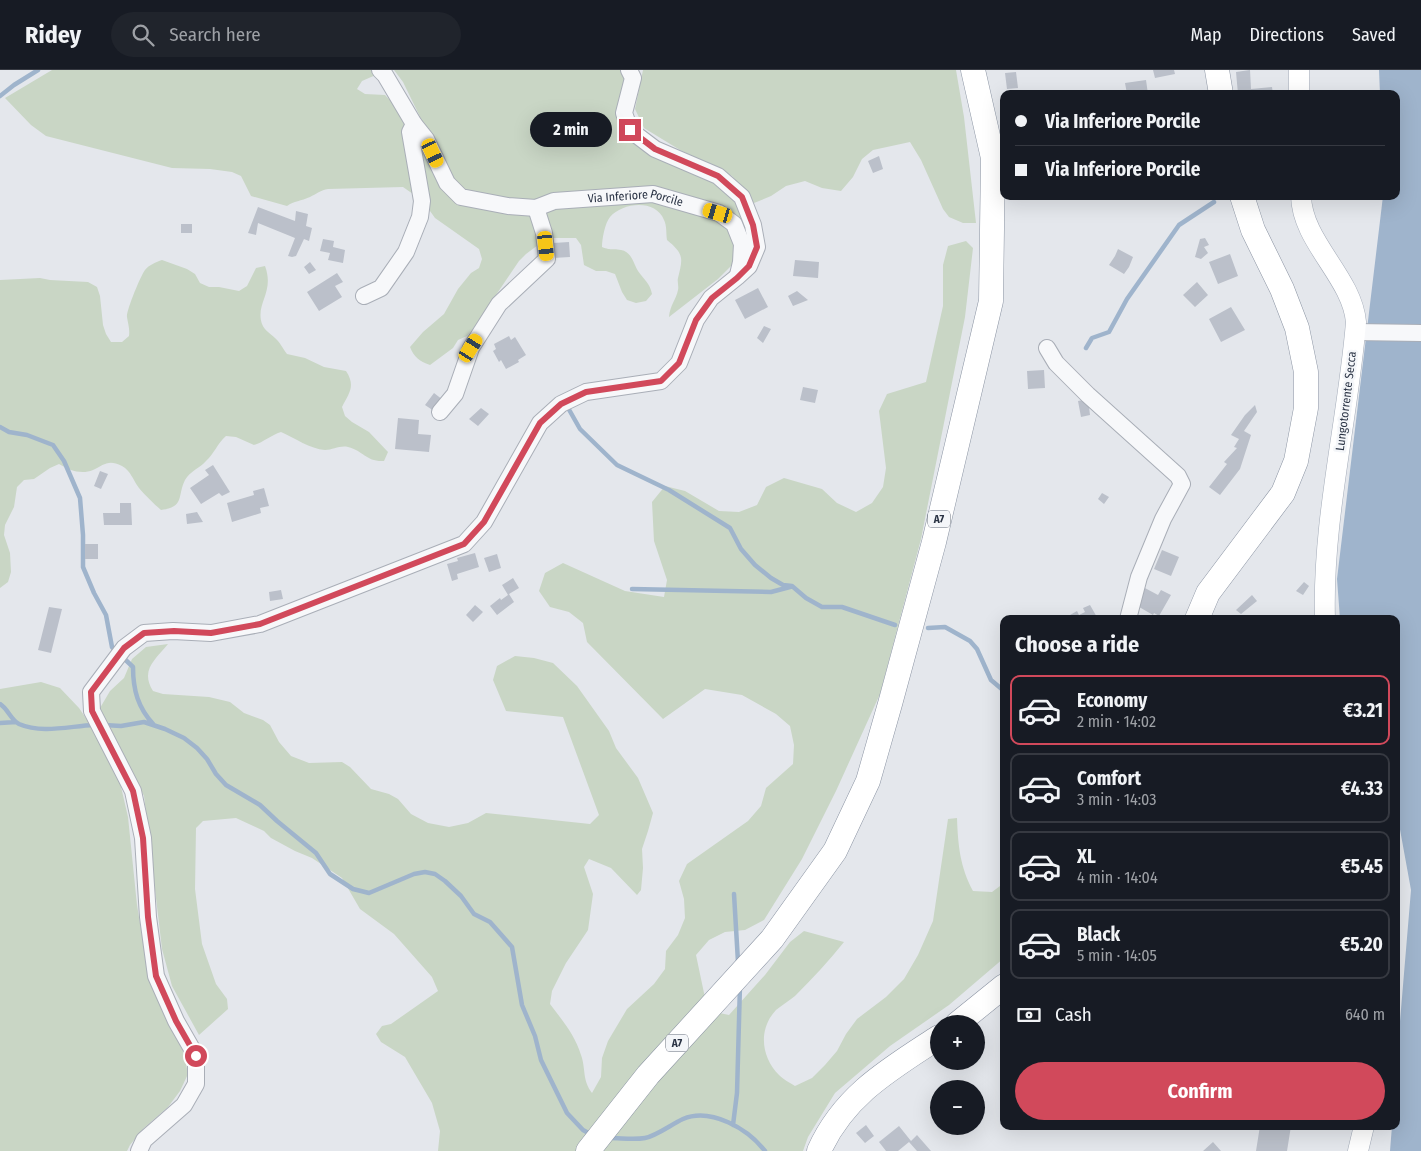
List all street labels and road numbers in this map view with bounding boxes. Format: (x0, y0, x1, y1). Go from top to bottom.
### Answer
street label: Via Inferiore Porcile (587, 187, 685, 209)
street label: Lungotorrente Secca (1333, 350, 1359, 451)
road number: A7 (928, 510, 950, 528)
road number: A7 (666, 1034, 688, 1051)

